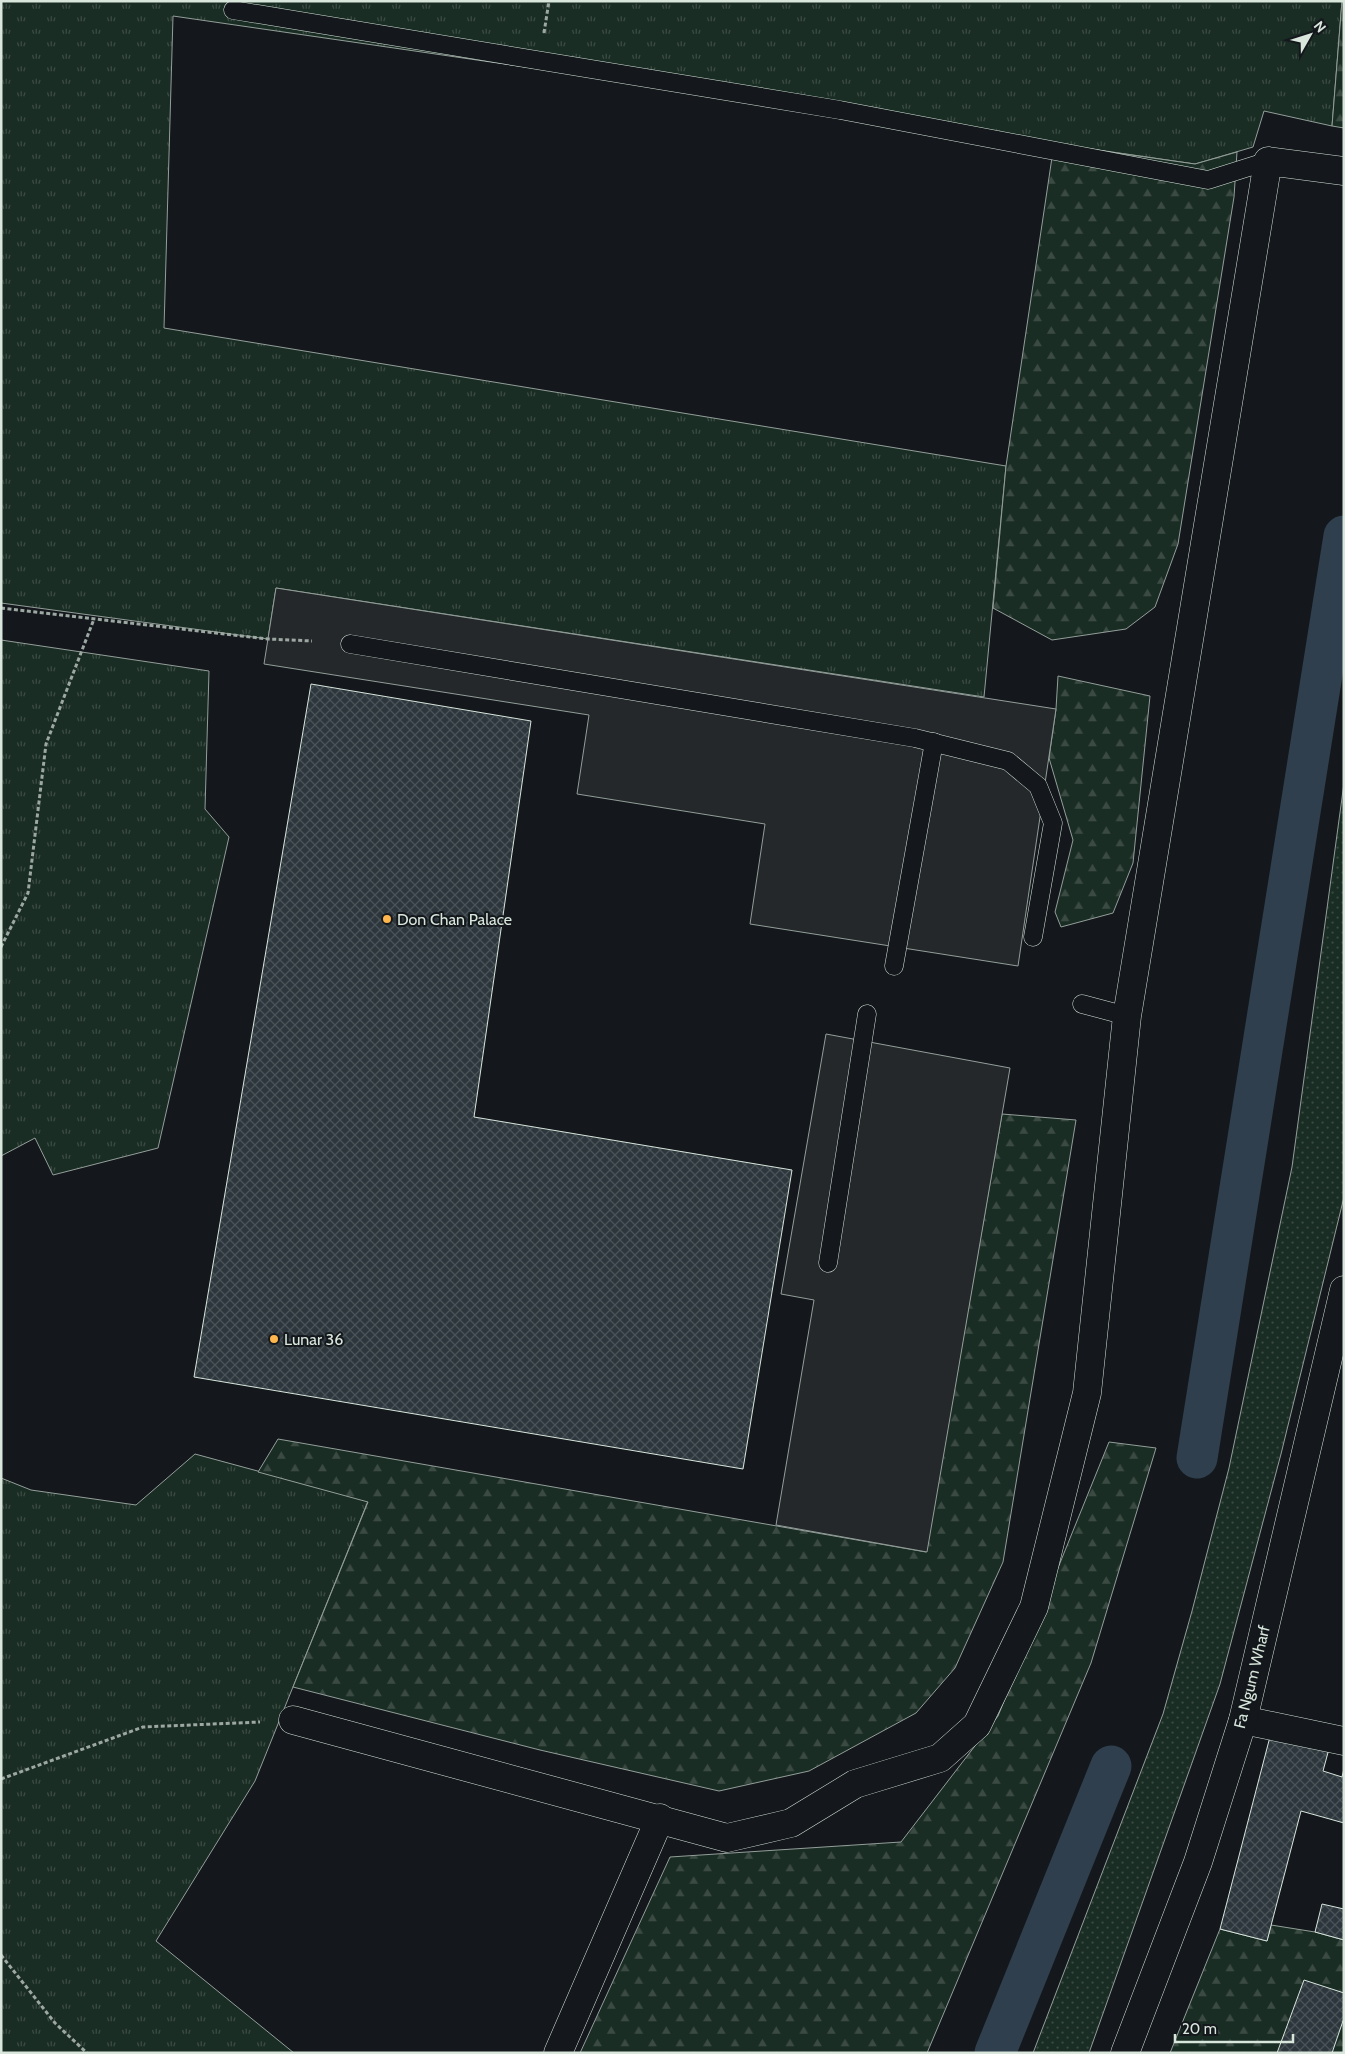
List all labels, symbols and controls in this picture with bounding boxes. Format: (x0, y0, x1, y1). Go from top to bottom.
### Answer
north arrow (1285, 10, 1335, 60)
text: N (1310, 17, 1330, 36)
place label: Don Chan Palace (397, 910, 512, 929)
marker: Don Chan Palace (381, 913, 393, 925)
place label: Lunar 36 (284, 1330, 343, 1349)
marker: Lunar 36 (268, 1333, 280, 1345)
street label: Fa Ngum Wharf (1230, 1623, 1274, 1731)
scale bar (1175, 2012, 1292, 2044)
text: 20 m (1182, 2020, 1217, 2038)

